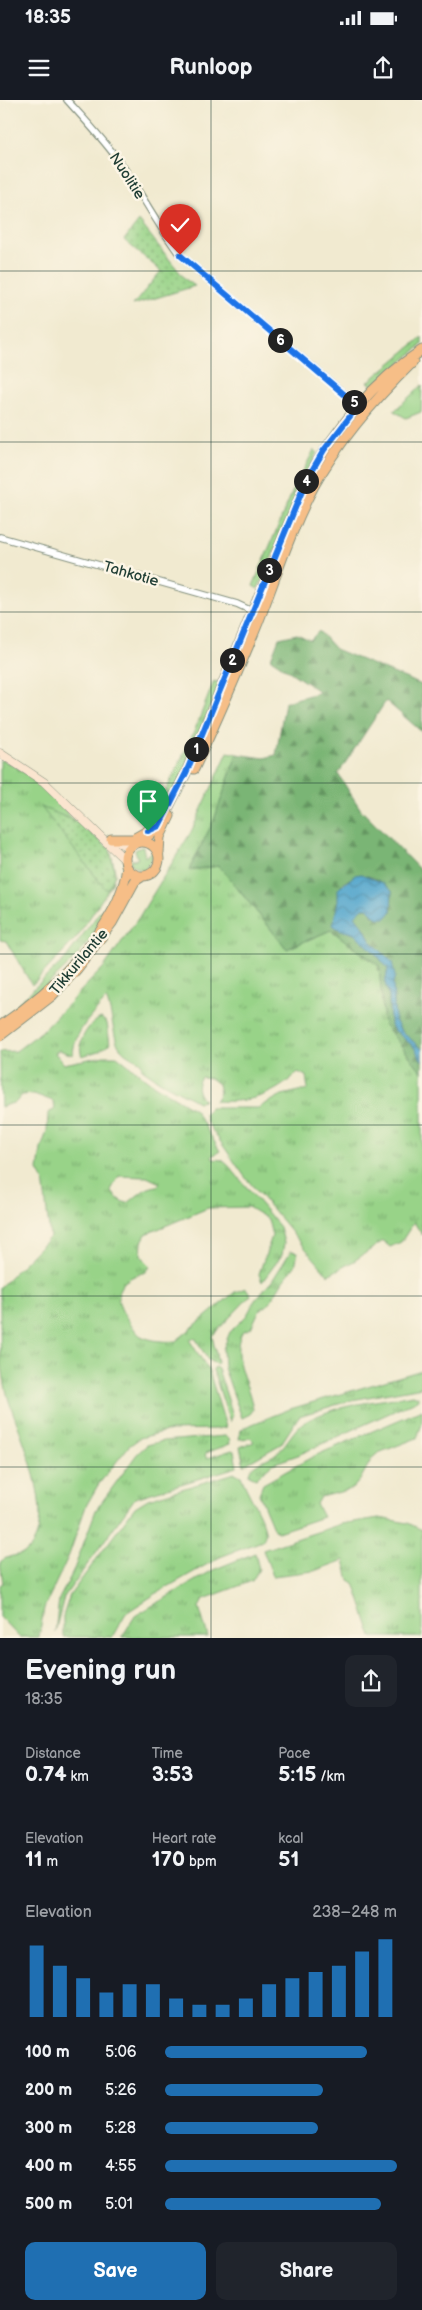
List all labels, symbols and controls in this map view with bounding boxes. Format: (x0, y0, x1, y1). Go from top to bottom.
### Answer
text: 18:35 (25, 6, 71, 29)
icon: menu (25, 54, 53, 82)
text: Runloop (170, 54, 252, 81)
icon: share (369, 54, 397, 82)
street label: Nuolitie (105, 149, 149, 203)
pin (159, 204, 201, 255)
icon: check (166, 211, 194, 239)
pin: 6 (268, 328, 292, 352)
text: 6 (276, 332, 285, 349)
pin: 5 (342, 390, 366, 414)
text: 5 (350, 394, 359, 411)
pin: 4 (294, 468, 318, 494)
text: 4 (302, 473, 311, 490)
street label: Tahkotie (101, 557, 161, 591)
pin: 3 (256, 558, 282, 582)
text: 3 (265, 562, 274, 579)
pin: 2 (220, 648, 244, 672)
text: 2 (228, 652, 237, 669)
pin: 1 (184, 736, 208, 762)
text: 1 (194, 741, 199, 758)
pin (127, 780, 169, 831)
icon: arrive (134, 787, 162, 815)
street label: Tikkurilantie (46, 925, 112, 999)
text: Evening run (25, 1654, 176, 1687)
button: share (345, 1655, 397, 1707)
text: 18:35 (25, 1690, 63, 1709)
text: Distance (25, 1745, 81, 1762)
text: Time (152, 1745, 183, 1762)
text: Pace (278, 1745, 310, 1762)
text: 0.74 (25, 1762, 67, 1787)
text: 3:53 (152, 1762, 193, 1787)
text: 5:15 (278, 1762, 316, 1787)
text: km (67, 1768, 89, 1785)
text: /km (316, 1768, 345, 1785)
text: Elevation (25, 1830, 83, 1847)
text: Heart rate (152, 1830, 216, 1847)
text: kcal (278, 1830, 303, 1847)
text: 11 (25, 1847, 43, 1872)
text: 170 (152, 1847, 185, 1872)
text: 51 (278, 1847, 299, 1872)
text: m (43, 1853, 58, 1870)
text: bpm (185, 1853, 217, 1870)
text: Elevation (25, 1903, 92, 1922)
text: 238–248 m (312, 1903, 397, 1922)
text: 100 m (25, 2043, 70, 2062)
text: 5:06 (105, 2043, 137, 2062)
text: 200 m (25, 2081, 72, 2100)
text: 5:26 (105, 2081, 137, 2100)
text: 300 m (25, 2119, 72, 2138)
text: 5:28 (105, 2119, 136, 2138)
text: 400 m (25, 2157, 72, 2176)
text: 4:55 (105, 2157, 136, 2176)
text: 500 m (25, 2195, 72, 2214)
text: 5:01 (105, 2195, 133, 2214)
button: Save (25, 2242, 206, 2300)
button: Share (216, 2242, 397, 2300)

